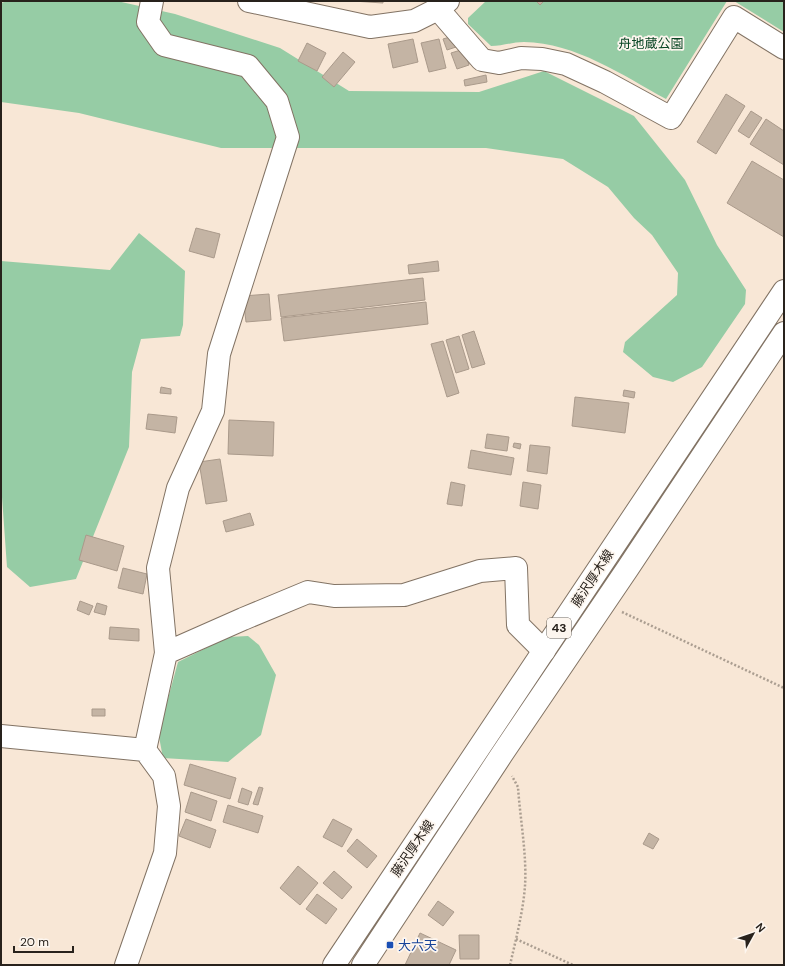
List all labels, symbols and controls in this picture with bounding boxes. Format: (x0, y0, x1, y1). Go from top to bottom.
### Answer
park label: 舟地蔵公園 (618, 35, 684, 52)
street label: 藤沢厚木線 (568, 546, 617, 610)
road number: 43 (547, 618, 571, 638)
street label: 藤沢厚木線 (387, 817, 438, 880)
north arrow (733, 914, 773, 954)
text: N (753, 920, 769, 935)
scale bar (14, 928, 73, 954)
text: 20 m (20, 934, 49, 950)
place label: 大六天 (398, 937, 437, 954)
marker: 大六天 (385, 940, 395, 950)

